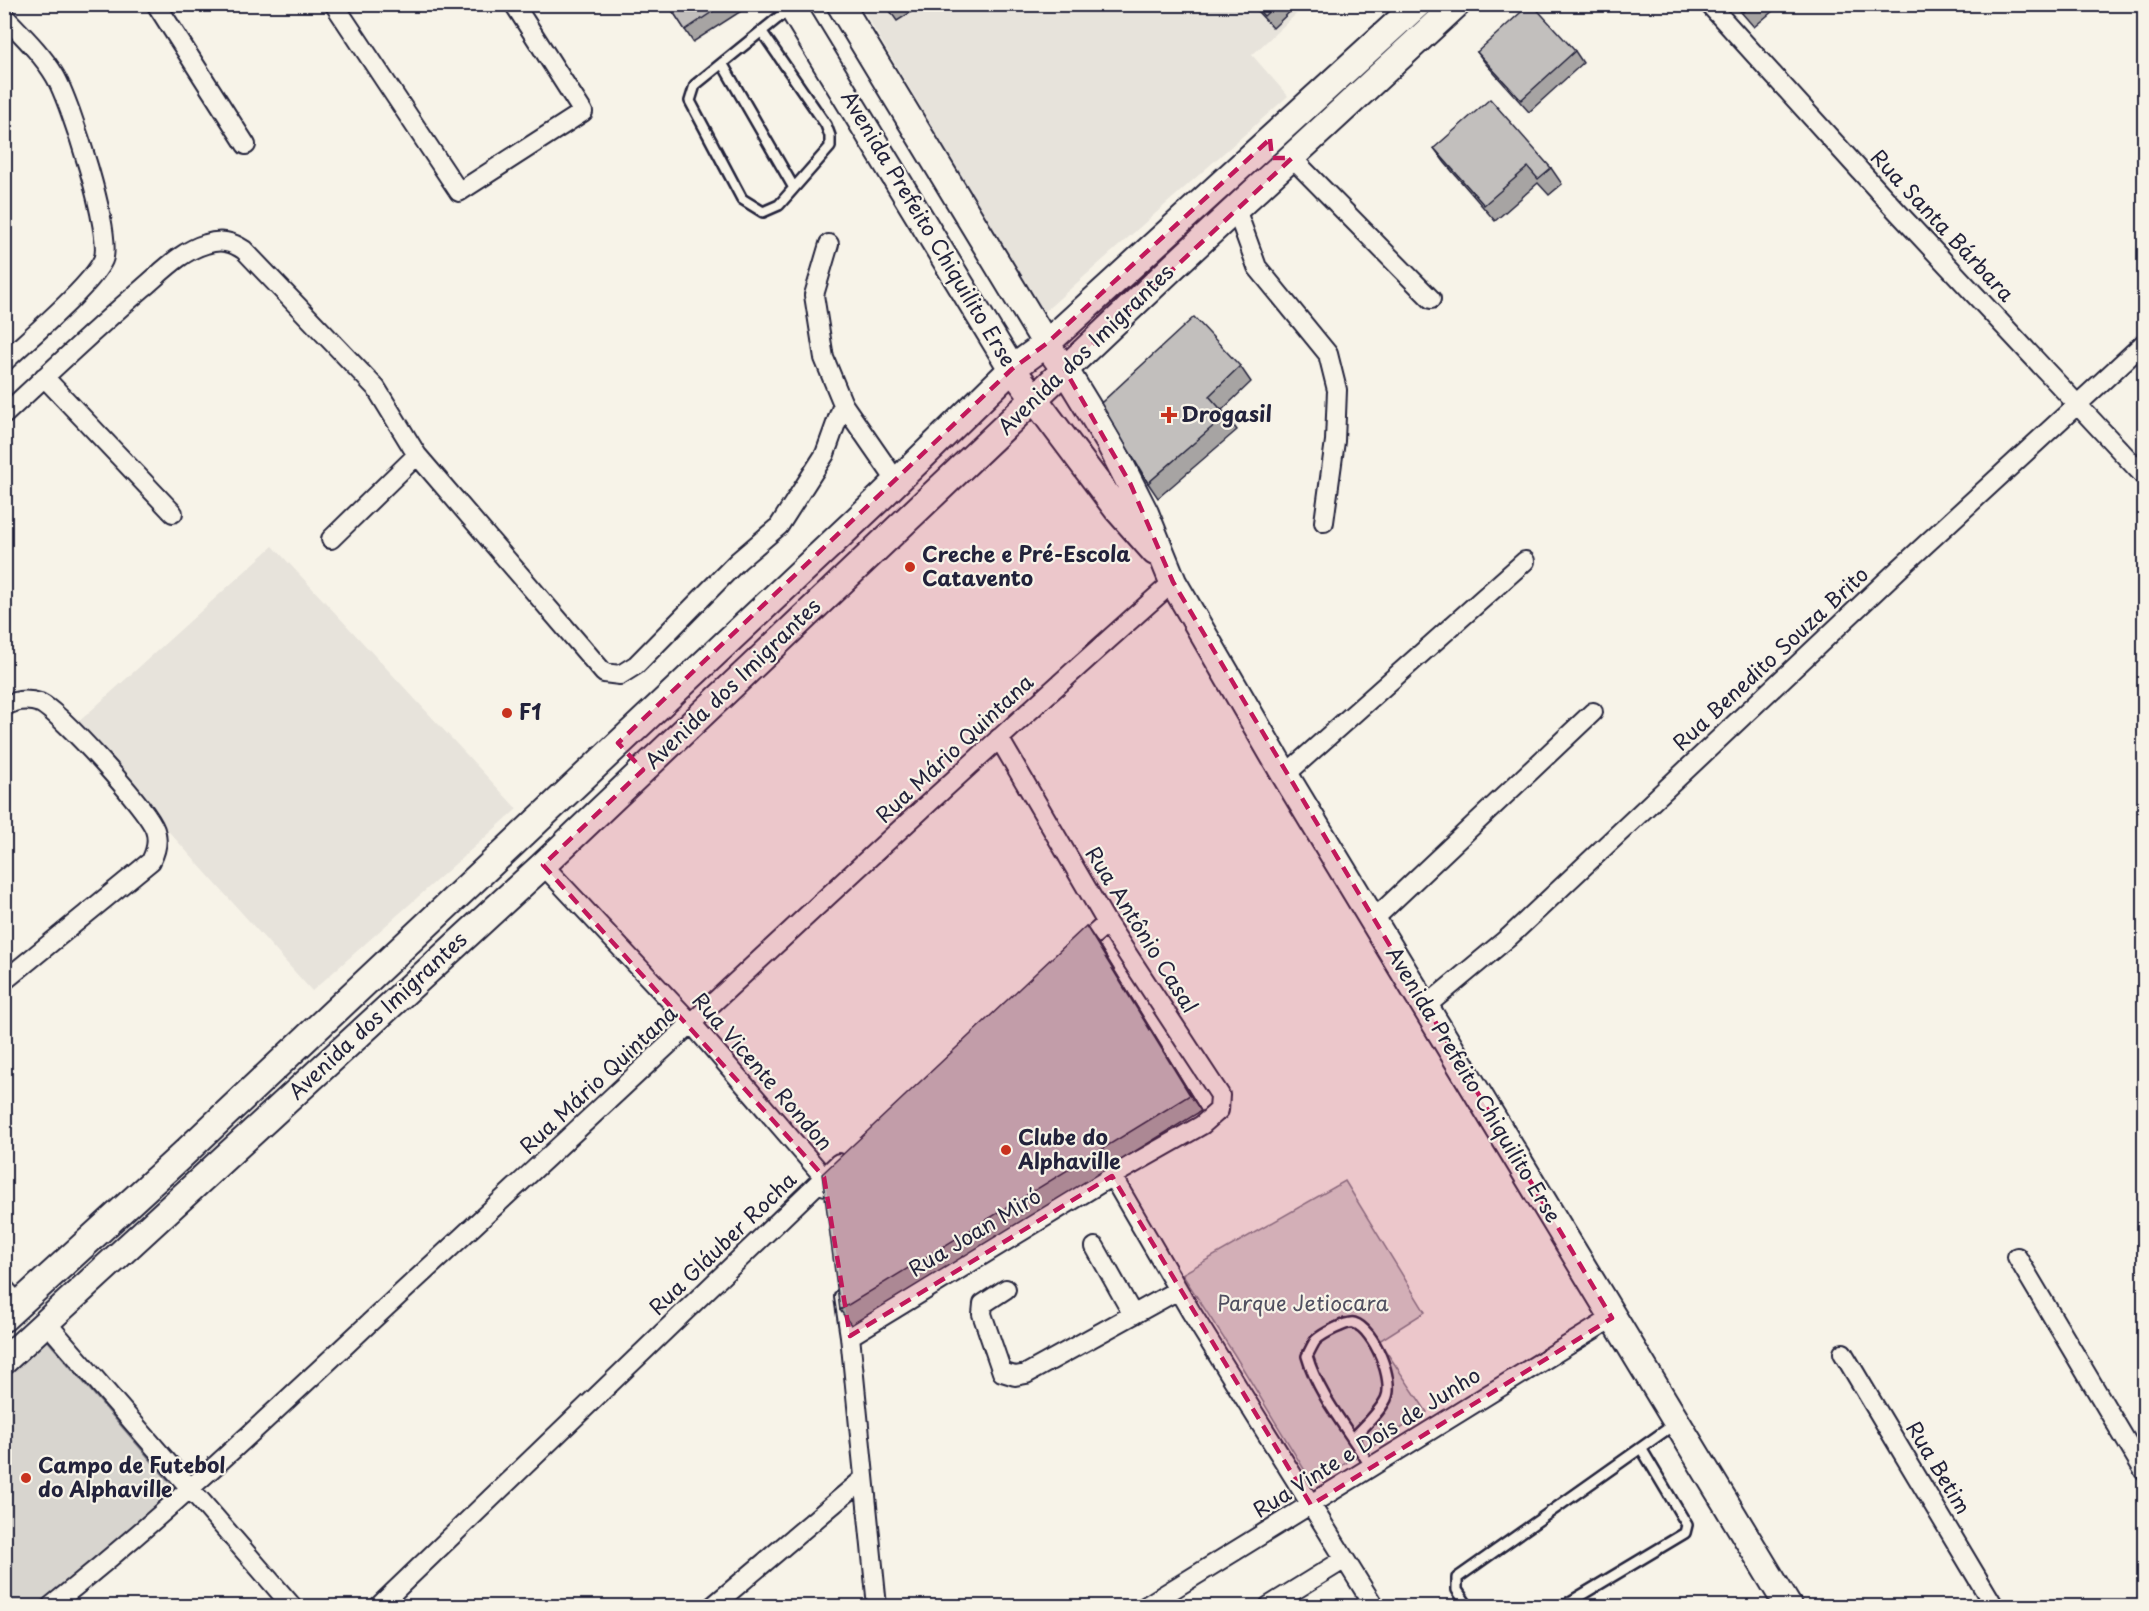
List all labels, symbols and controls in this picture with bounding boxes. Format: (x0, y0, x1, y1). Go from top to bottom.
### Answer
street label: Avenida Prefeito Chiquilito Erse (834, 84, 1025, 372)
street label: Rua Santa Bárbara (1864, 141, 2023, 308)
street label: Avenida dos Imigrantes (989, 256, 1180, 441)
place label: Drogasil (1181, 397, 1272, 429)
marker: Drogasil (1162, 408, 1176, 422)
place label: Creche e Pré-Escola Catavento (922, 537, 1130, 593)
street label: Rua Benedito Souza Brito (1664, 558, 1875, 757)
marker: Creche e Pré-Escola Catavento (903, 560, 917, 574)
street label: Avenida dos Imigrantes (636, 590, 827, 775)
street label: Rua Mário Quintana (867, 665, 1040, 829)
place label: F1 (519, 695, 541, 727)
marker: F1 (500, 706, 514, 720)
street label: Rua Antônio Casal (1078, 839, 1207, 1018)
street label: Avenida dos Imigrantes (280, 923, 473, 1106)
street label: Avenida Prefeito Chiquilito Erse (1379, 940, 1570, 1228)
street label: Rua Vicente Rondon (686, 985, 841, 1157)
street label: Rua Mário Quintana (511, 996, 684, 1160)
place label: Clube do Alphaville (1017, 1120, 1121, 1176)
marker: Clube do Alphaville (999, 1143, 1013, 1157)
street label: Rua Gláuber Rocha (641, 1164, 803, 1322)
street label: Rua Joan Miró (902, 1179, 1046, 1284)
park label: Parque Jetiocara (1217, 1286, 1389, 1318)
street label: Rua Vinte e Dois de Junho (1246, 1358, 1486, 1525)
street label: Rua Betim (1899, 1414, 1980, 1520)
place label: Campo de Futebol do Alphaville (38, 1448, 225, 1504)
marker: Campo de Futebol do Alphaville (19, 1471, 33, 1485)

